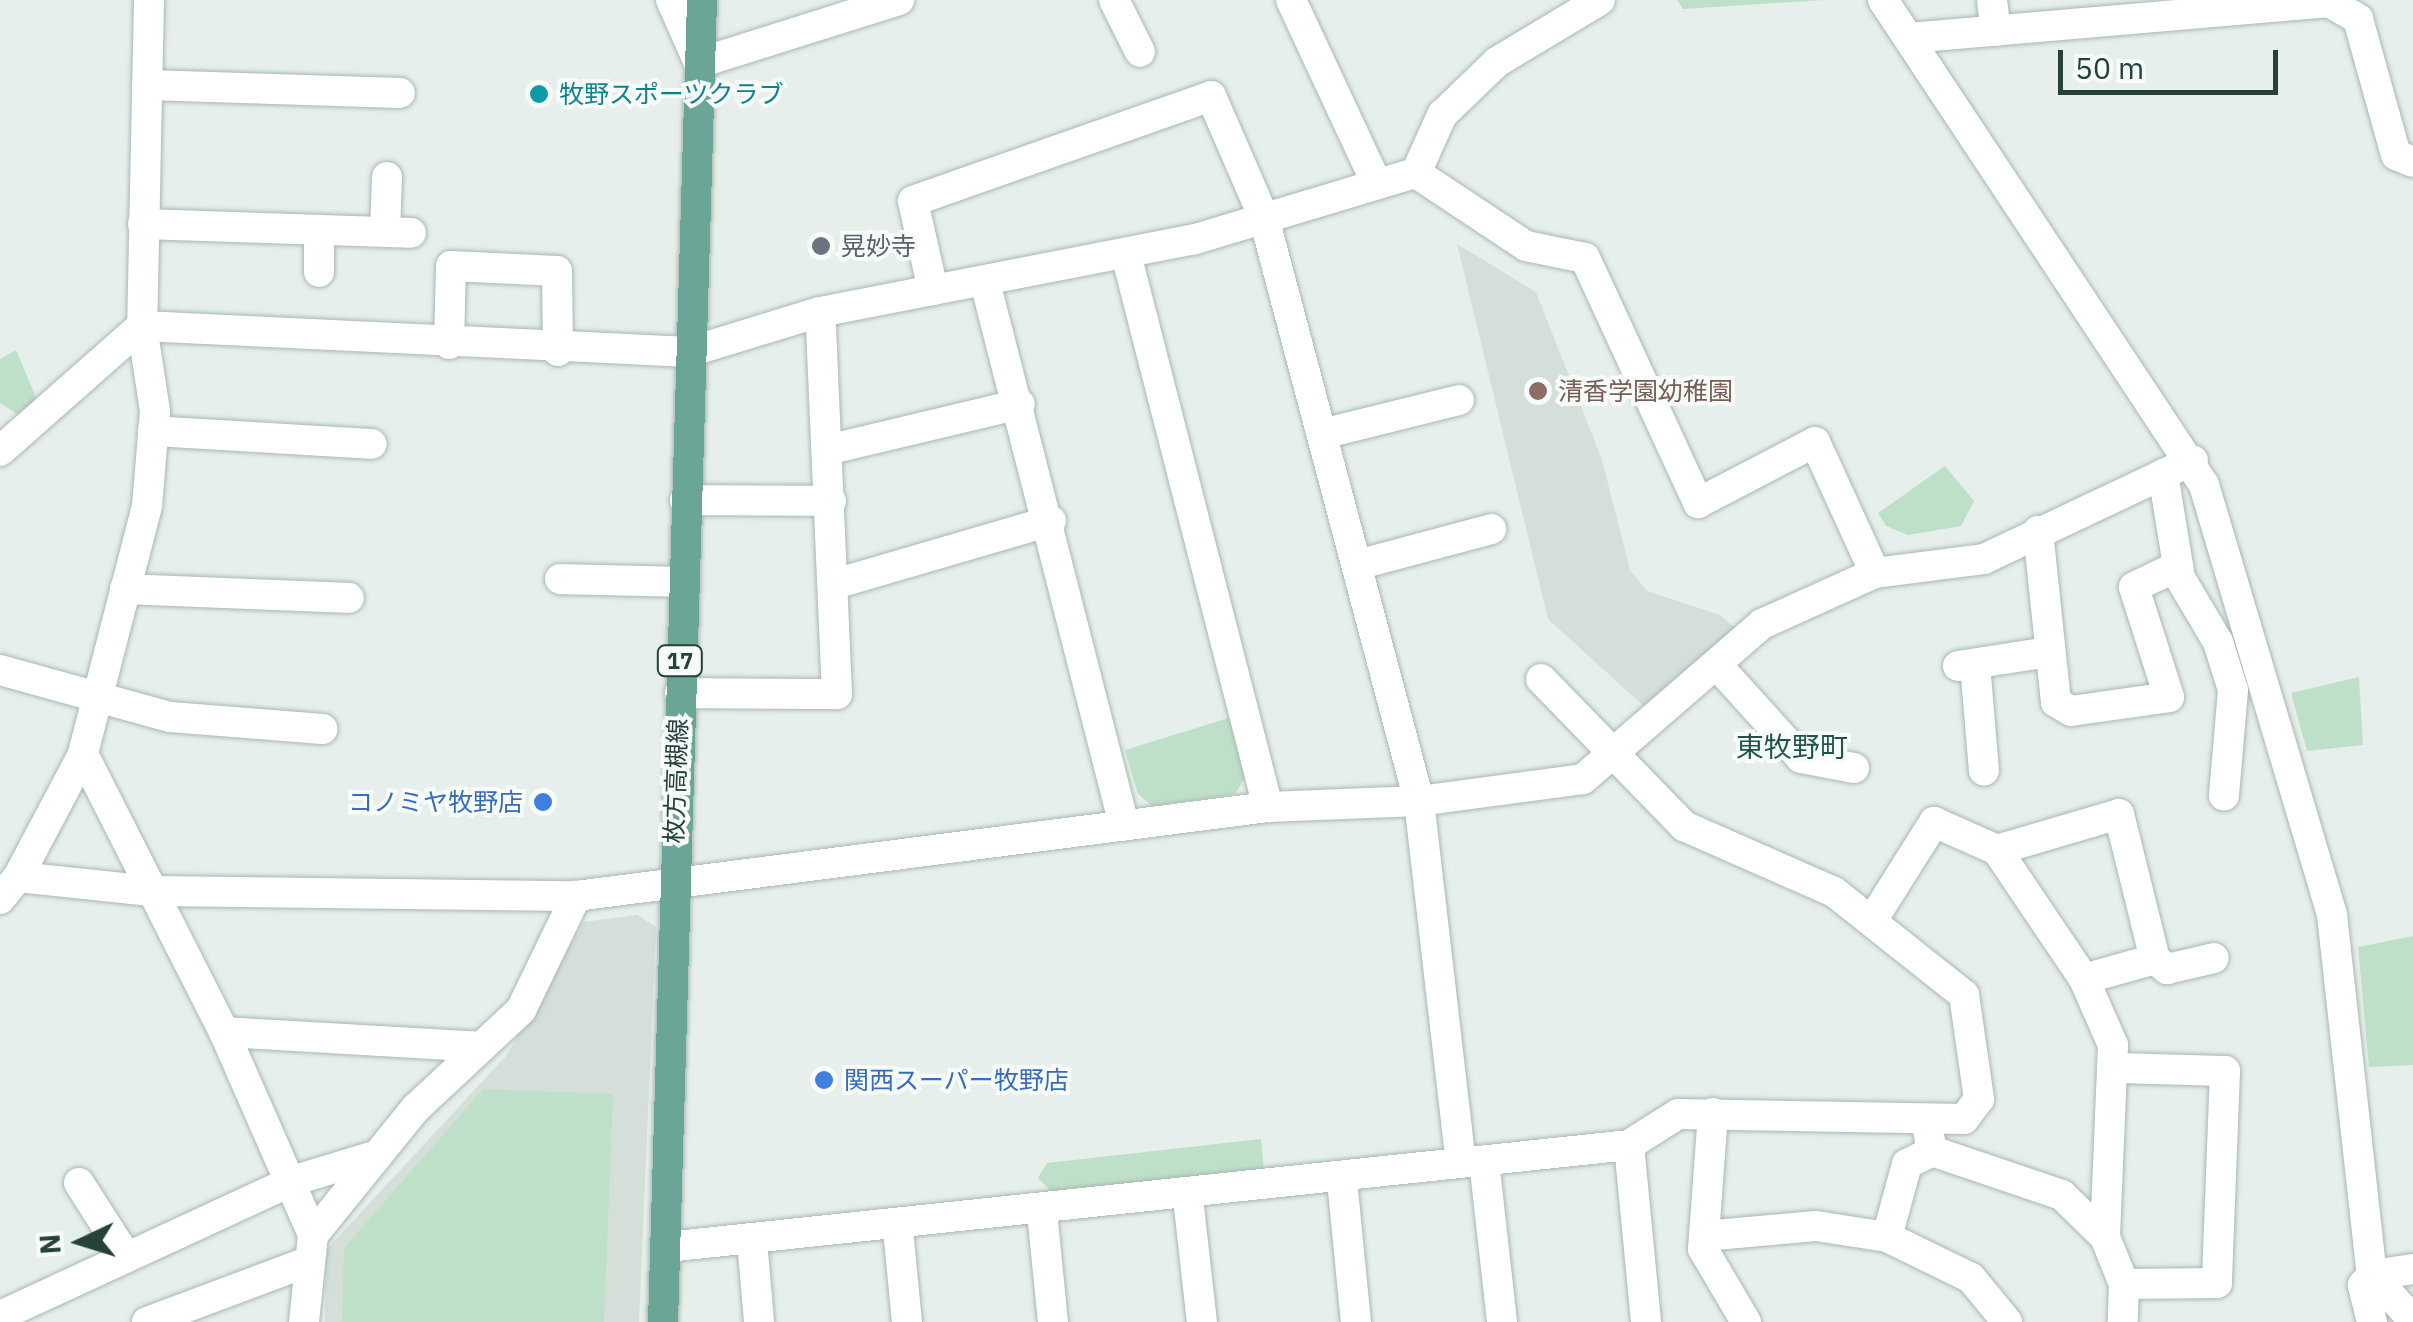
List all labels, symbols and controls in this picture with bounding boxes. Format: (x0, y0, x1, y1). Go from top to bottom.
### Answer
scale bar (2063, 30, 2283, 92)
text: 50 m (2075, 48, 2144, 87)
place label: 牧野スポーツクラブ (559, 79, 784, 109)
marker: 牧野スポーツクラブ (528, 83, 550, 105)
place label: 晃妙寺 (841, 231, 916, 261)
marker: 晃妙寺 (810, 235, 832, 257)
place label: 清香学園幼稚園 (1558, 376, 1733, 406)
marker: 清香学園幼稚園 (1527, 380, 1549, 402)
road number: 17 (655, 644, 705, 678)
street label: 枚方高槻線 (659, 718, 693, 844)
district label: 東牧野町 (1736, 730, 1848, 764)
place label: コノミヤ牧野店 (348, 787, 523, 817)
marker: コノミヤ牧野店 (532, 791, 554, 813)
place label: 関西スーパー牧野店 (844, 1065, 1069, 1095)
marker: 関西スーパー牧野店 (813, 1069, 835, 1091)
north arrow (30, 1192, 130, 1292)
text: N (30, 1233, 69, 1256)

